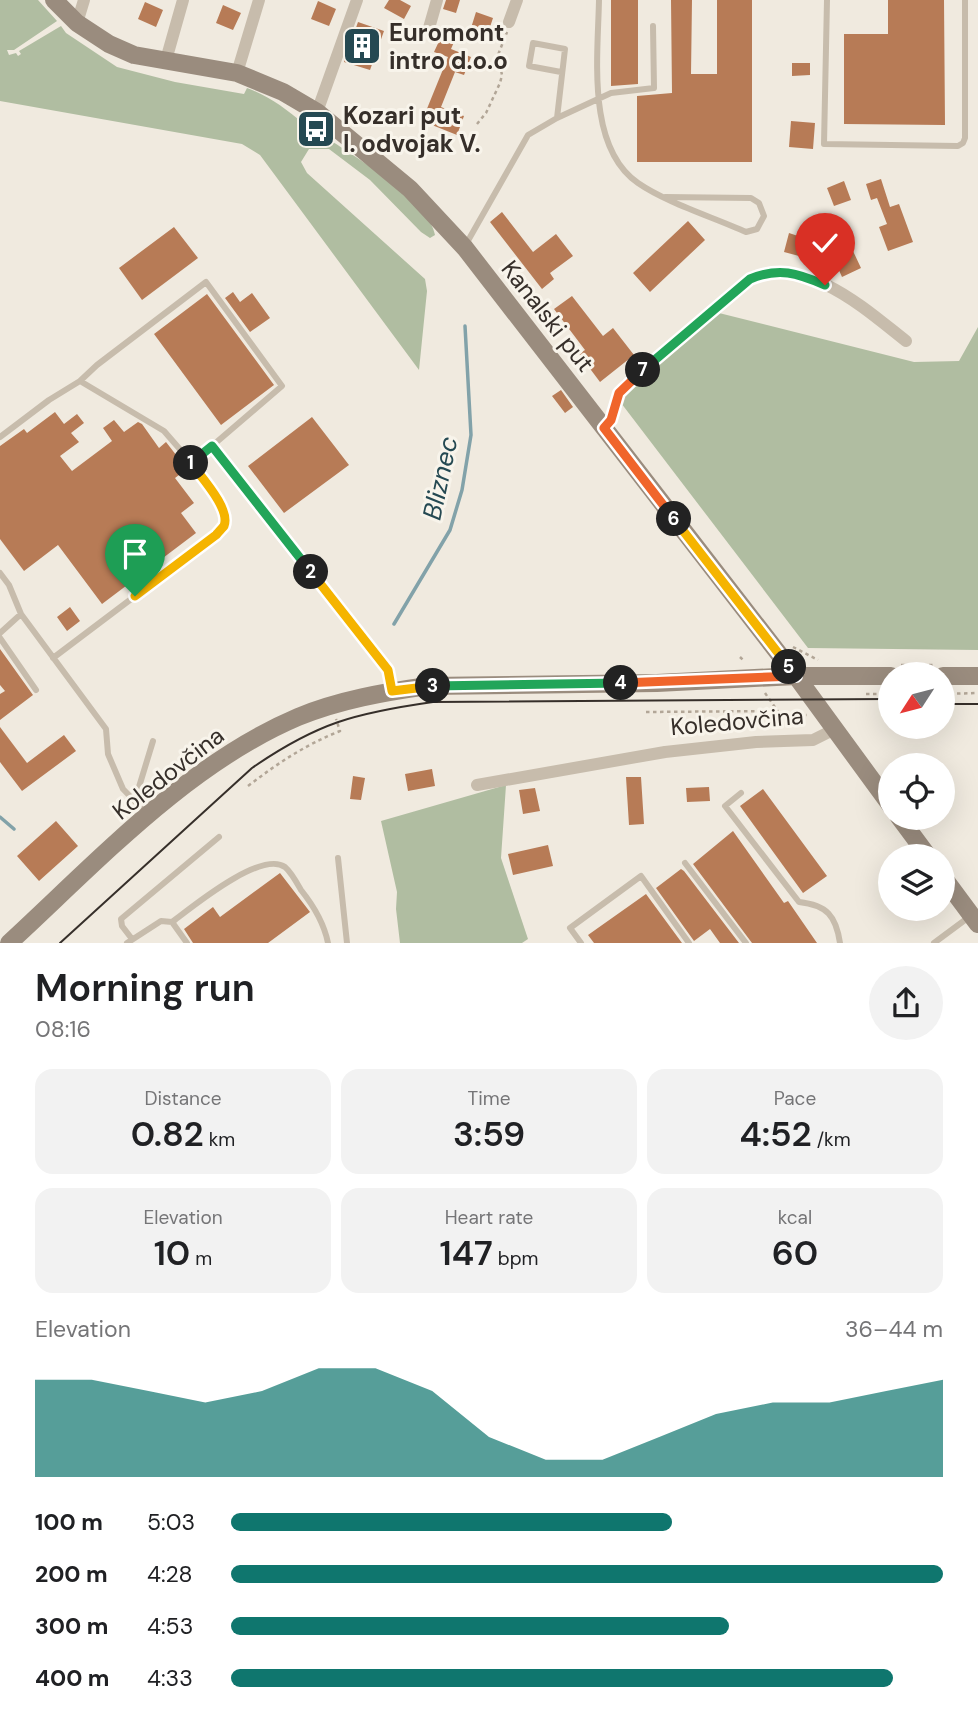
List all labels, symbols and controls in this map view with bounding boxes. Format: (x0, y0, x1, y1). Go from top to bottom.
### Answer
place label: Euromont intro d.o.o (389, 17, 508, 76)
building icon: Euromont intro d.o.o (341, 25, 383, 67)
place label: Kozari put I. odvojak V. (343, 100, 480, 159)
bus stop icon: Kozari put I. odvojak V. (295, 108, 337, 150)
pin (795, 213, 855, 285)
icon: check (806, 224, 844, 262)
street label: Kanalski put (495, 254, 601, 378)
pin: 7 (626, 352, 660, 388)
text: 7 (637, 357, 648, 382)
water label: Bliznec (415, 433, 465, 523)
pin: 1 (174, 446, 208, 480)
text: 1 (187, 450, 194, 475)
pin: 6 (656, 502, 692, 536)
text: 6 (667, 506, 680, 531)
pin (105, 524, 165, 596)
icon: arrive (116, 535, 154, 573)
pin: 2 (294, 554, 328, 590)
text: 2 (305, 559, 316, 584)
pin: 5 (772, 650, 806, 684)
text: 5 (783, 654, 794, 679)
north arrow (878, 662, 956, 738)
map controls (878, 662, 955, 921)
pin: 4 (604, 666, 638, 700)
pin: 3 (416, 668, 450, 704)
text: 4 (614, 670, 627, 695)
text: 3 (427, 673, 438, 698)
street label: Koledovčina (669, 700, 805, 742)
street label: Koledovčina (106, 720, 230, 826)
button: locate (878, 753, 955, 830)
button: layers (878, 844, 955, 921)
text: Morning run (35, 963, 255, 1013)
button: share (869, 966, 943, 1040)
text: 08:16 (35, 1014, 91, 1044)
text: Distance (144, 1086, 222, 1111)
text: Time (468, 1086, 510, 1111)
text: Pace (774, 1086, 816, 1111)
text: 0.82 (131, 1111, 204, 1157)
text: 3:59 (453, 1111, 525, 1157)
text: 4:52 (739, 1111, 812, 1157)
text: km (204, 1127, 235, 1152)
text: /km (812, 1127, 851, 1152)
text: Elevation (143, 1205, 223, 1230)
text: Heart rate (445, 1205, 533, 1230)
text: kcal (778, 1205, 812, 1230)
text: 10 (154, 1230, 190, 1276)
text: 147 (439, 1230, 493, 1276)
text: 60 (772, 1230, 818, 1276)
text: m (190, 1246, 212, 1271)
text: bpm (493, 1246, 539, 1271)
text: Elevation (35, 1314, 131, 1344)
text: 36–44 m (845, 1314, 943, 1344)
text: 100 m (35, 1507, 103, 1537)
text: 5:03 (147, 1507, 195, 1537)
text: 200 m (35, 1559, 108, 1589)
text: 4:28 (147, 1559, 192, 1589)
text: 300 m (35, 1611, 108, 1641)
text: 4:53 (147, 1611, 193, 1641)
text: 400 m (35, 1663, 109, 1693)
text: 4:33 (147, 1663, 193, 1693)

